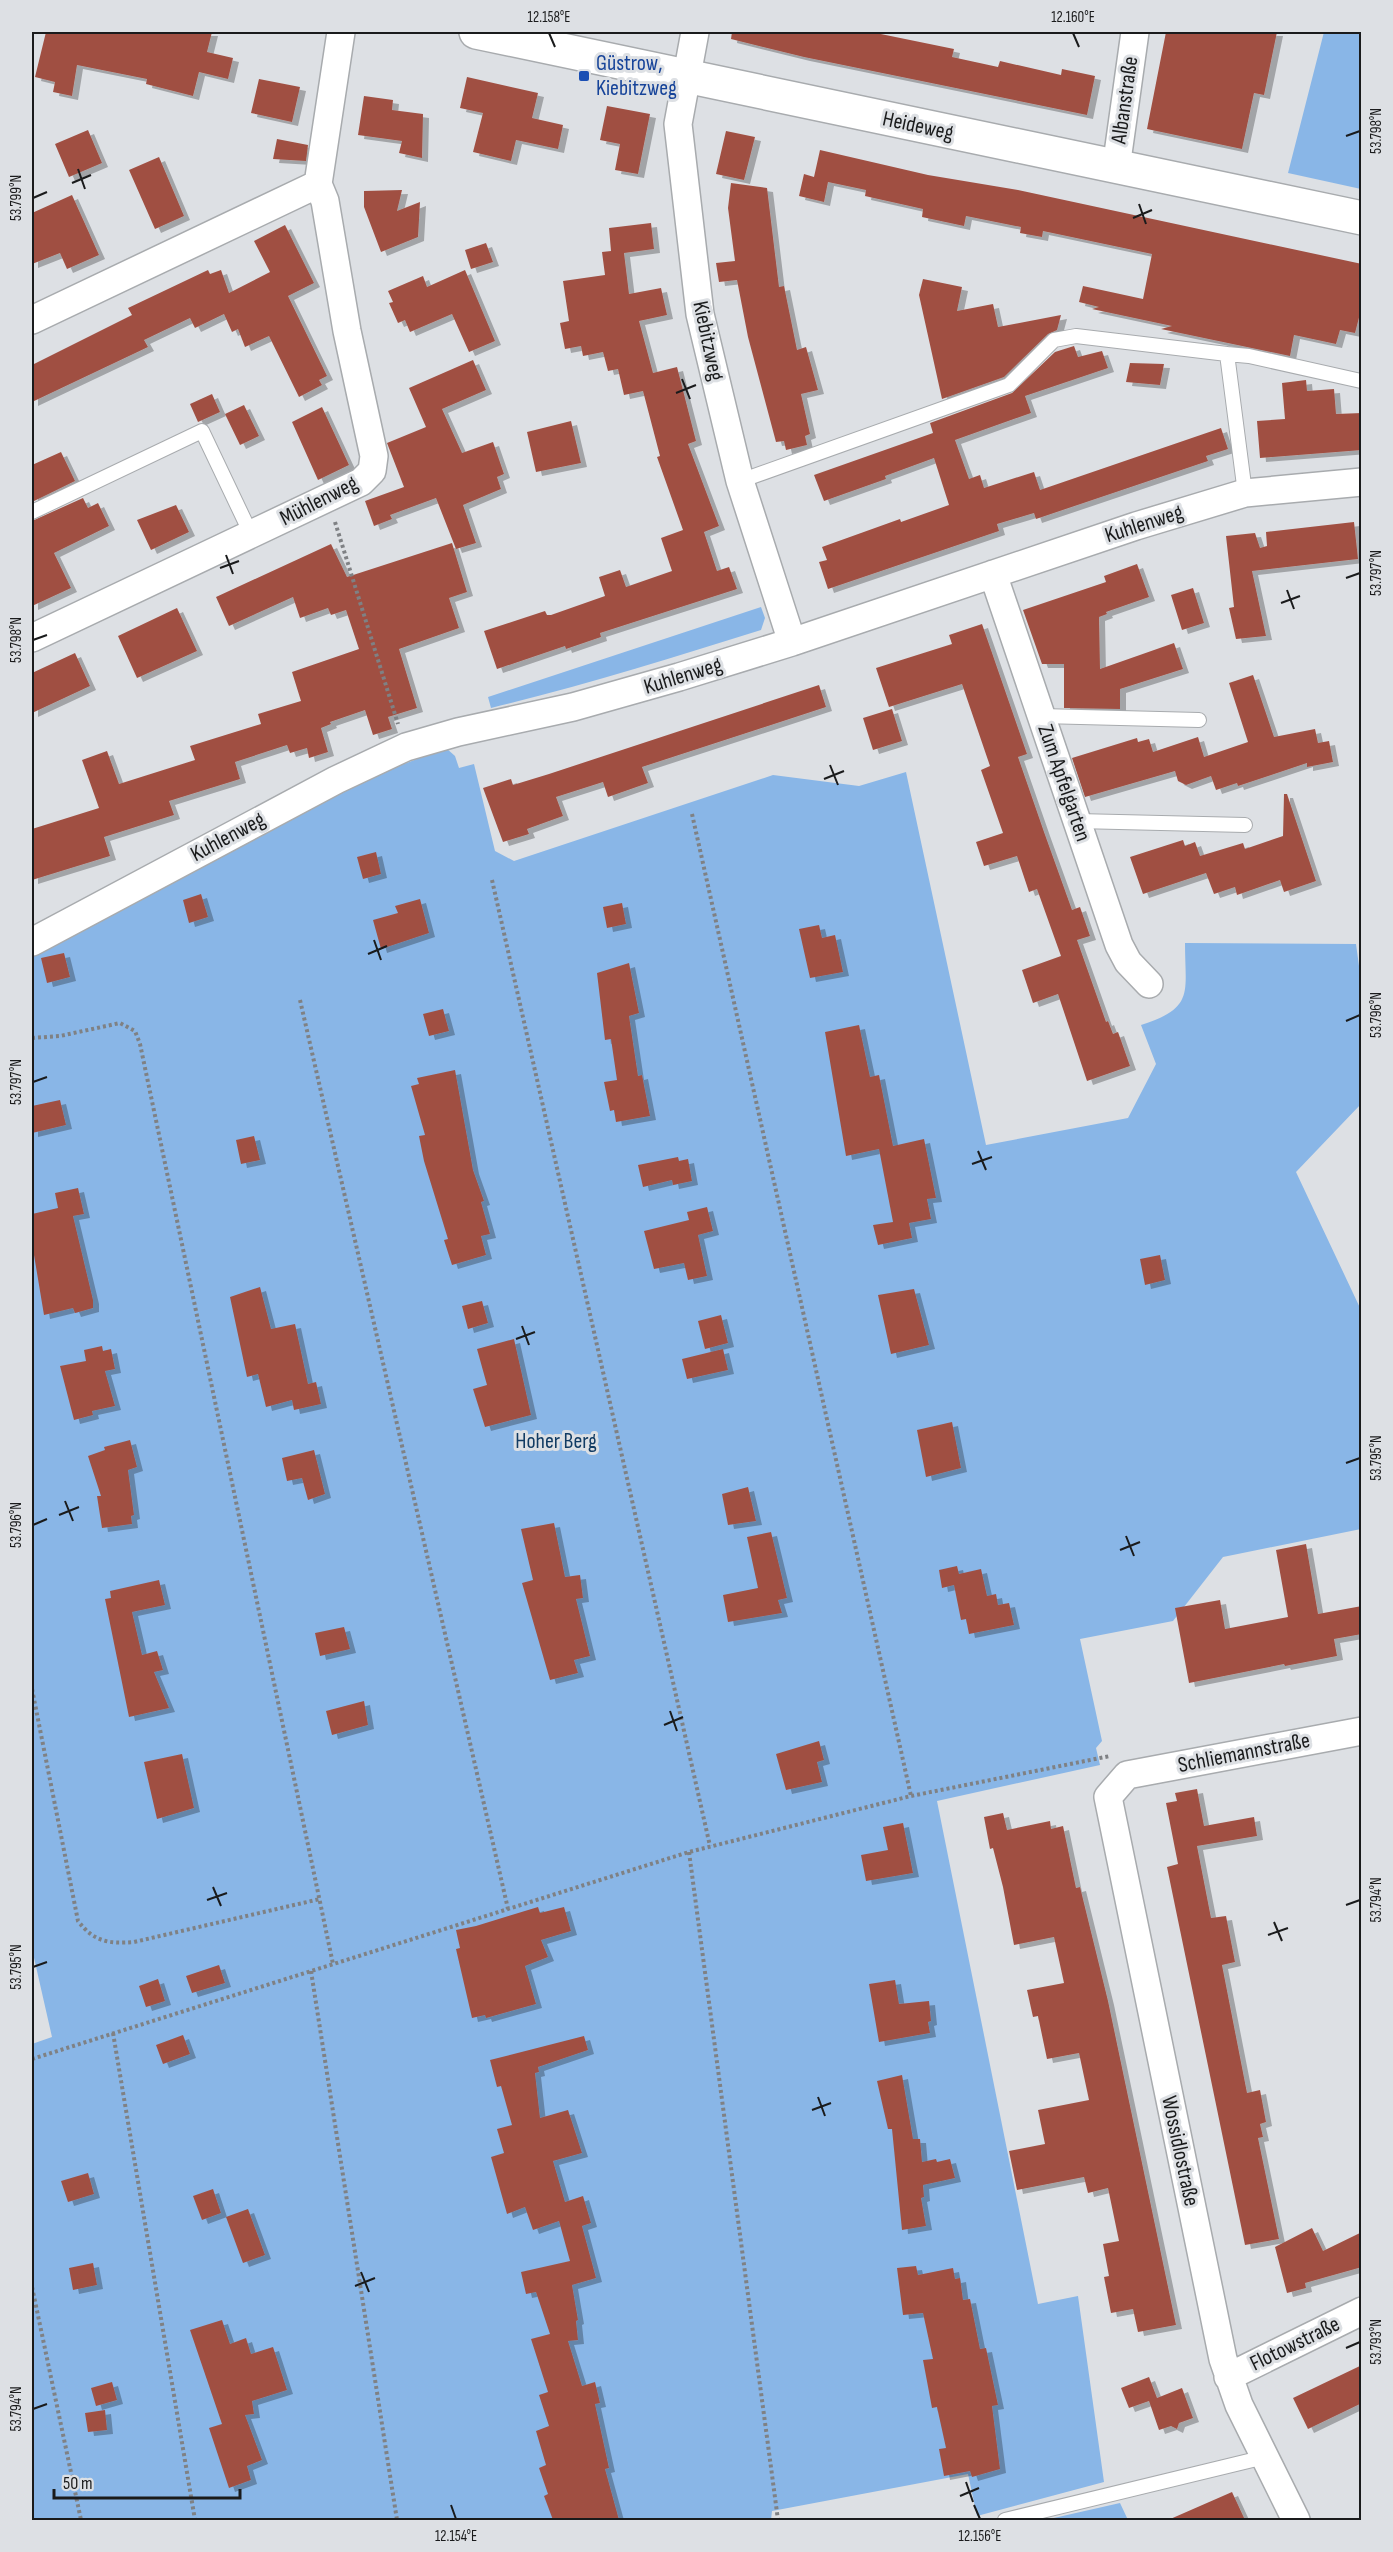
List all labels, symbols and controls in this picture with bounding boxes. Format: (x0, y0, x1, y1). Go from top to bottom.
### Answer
text: 12.158°E (528, 8, 570, 27)
text: 12.160°E (1051, 8, 1095, 27)
place label: Güstrow, Kiebitzweg (596, 50, 677, 102)
street label: Albanstraße (1105, 55, 1144, 146)
marker: Güstrow, Kiebitzweg (577, 69, 591, 83)
street label: Heideweg (880, 105, 956, 147)
text: 53.798°N (1367, 108, 1386, 154)
text: 53.799°N (7, 175, 26, 221)
street label: Kiebitzweg (686, 299, 730, 384)
street label: Mühlenweg (275, 470, 363, 532)
street label: Kuhlenweg (1102, 499, 1187, 549)
text: 53.797°N (1367, 550, 1386, 596)
text: 53.798°N (7, 617, 26, 663)
street label: Kuhlenweg (641, 651, 726, 701)
street label: Zum Apfelgarten (1031, 721, 1097, 845)
street label: Kuhlenweg (186, 806, 270, 868)
text: 53.796°N (1367, 992, 1386, 1038)
text: 53.797°N (7, 1059, 26, 1105)
park label: Hoher Berg (515, 1428, 597, 1455)
text: 53.795°N (1367, 1435, 1386, 1481)
text: 53.796°N (7, 1502, 26, 1548)
street label: Schliemannstraße (1176, 1727, 1312, 1779)
text: 53.794°N (1367, 1877, 1386, 1923)
text: 53.795°N (7, 1944, 26, 1990)
street label: Wossidlostraße (1155, 2093, 1205, 2209)
street label: Flotowstraße (1246, 2311, 1344, 2377)
text: 53.793°N (1367, 2319, 1386, 2365)
text: 53.794°N (7, 2386, 26, 2432)
scale bar (54, 2462, 240, 2500)
text: 50 m (63, 2473, 93, 2494)
text: 12.154°E (435, 2527, 477, 2546)
text: 12.156°E (958, 2527, 1002, 2546)

